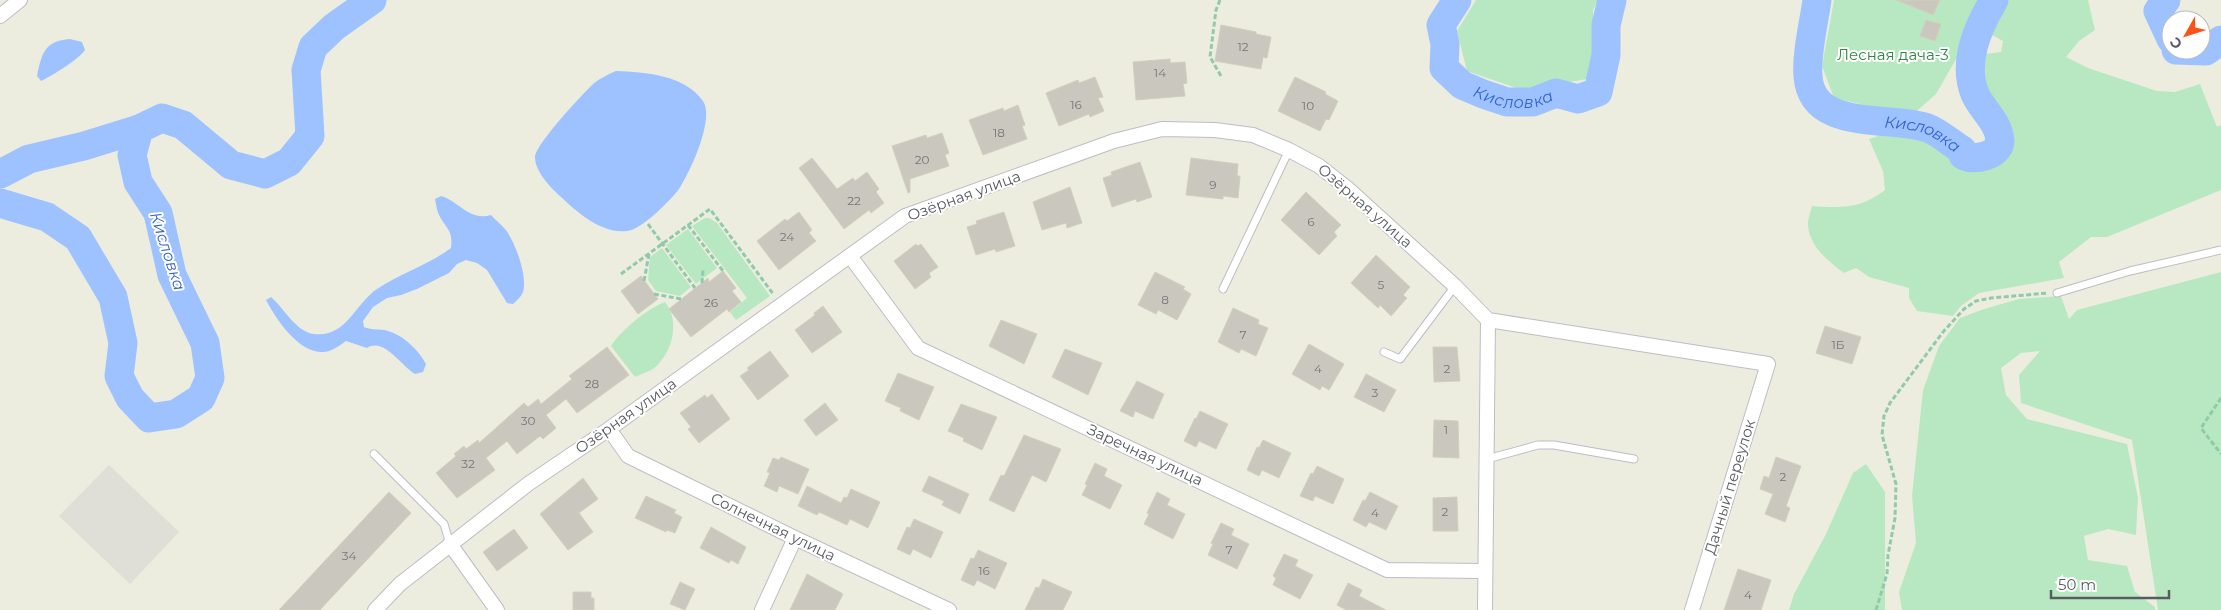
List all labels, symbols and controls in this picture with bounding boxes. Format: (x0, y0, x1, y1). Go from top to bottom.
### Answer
north arrow (2161, 10, 2211, 60)
text: С (2166, 34, 2186, 53)
house number: 12 (1237, 39, 1249, 54)
park label: Лесная дача-3 (1837, 45, 1949, 64)
house number: 14 (1154, 65, 1166, 80)
water label: Кисловка (1470, 82, 1556, 112)
house number: 16 (1070, 97, 1082, 112)
house number: 10 (1302, 98, 1314, 113)
water label: Кисловка (1884, 113, 1964, 156)
house number: 18 (993, 125, 1005, 140)
house number: 20 (915, 152, 929, 167)
street label: Озёрная улица (1314, 159, 1416, 252)
street label: Озёрная улица (905, 166, 1023, 225)
house number: 9 (1209, 177, 1217, 192)
house number: 22 (847, 193, 861, 208)
water label: Кисловка (146, 210, 189, 293)
house number: 6 (1307, 214, 1315, 229)
house number: 24 (780, 229, 794, 244)
house number: 5 (1378, 277, 1385, 292)
house number: 8 (1161, 292, 1169, 307)
house number: 26 (704, 295, 718, 310)
house number: 7 (1239, 327, 1247, 342)
house number: 1Б (1831, 337, 1845, 352)
house number: 4 (1314, 361, 1322, 376)
house number: 2 (1444, 361, 1451, 376)
street label: Озёрная улица (571, 374, 680, 458)
house number: 28 (585, 376, 600, 391)
house number: 3 (1372, 385, 1379, 400)
house number: 30 (521, 413, 535, 428)
street label: Дачный переулок (1700, 417, 1759, 557)
street label: Заречная улица (1084, 419, 1206, 490)
house number: 1 (1444, 422, 1448, 437)
house number: 32 (461, 456, 475, 471)
house number: 2 (1780, 469, 1787, 484)
street label: Солнечная улица (708, 488, 839, 565)
house number: 2 (1442, 504, 1449, 519)
house number: 4 (1371, 505, 1379, 520)
house number: 7 (1225, 542, 1233, 557)
house number: 34 (342, 548, 356, 563)
house number: 16 (978, 563, 990, 578)
scale bar (2051, 568, 2168, 600)
text: 50 m (2058, 575, 2096, 594)
house number: 4 (1744, 587, 1752, 602)

